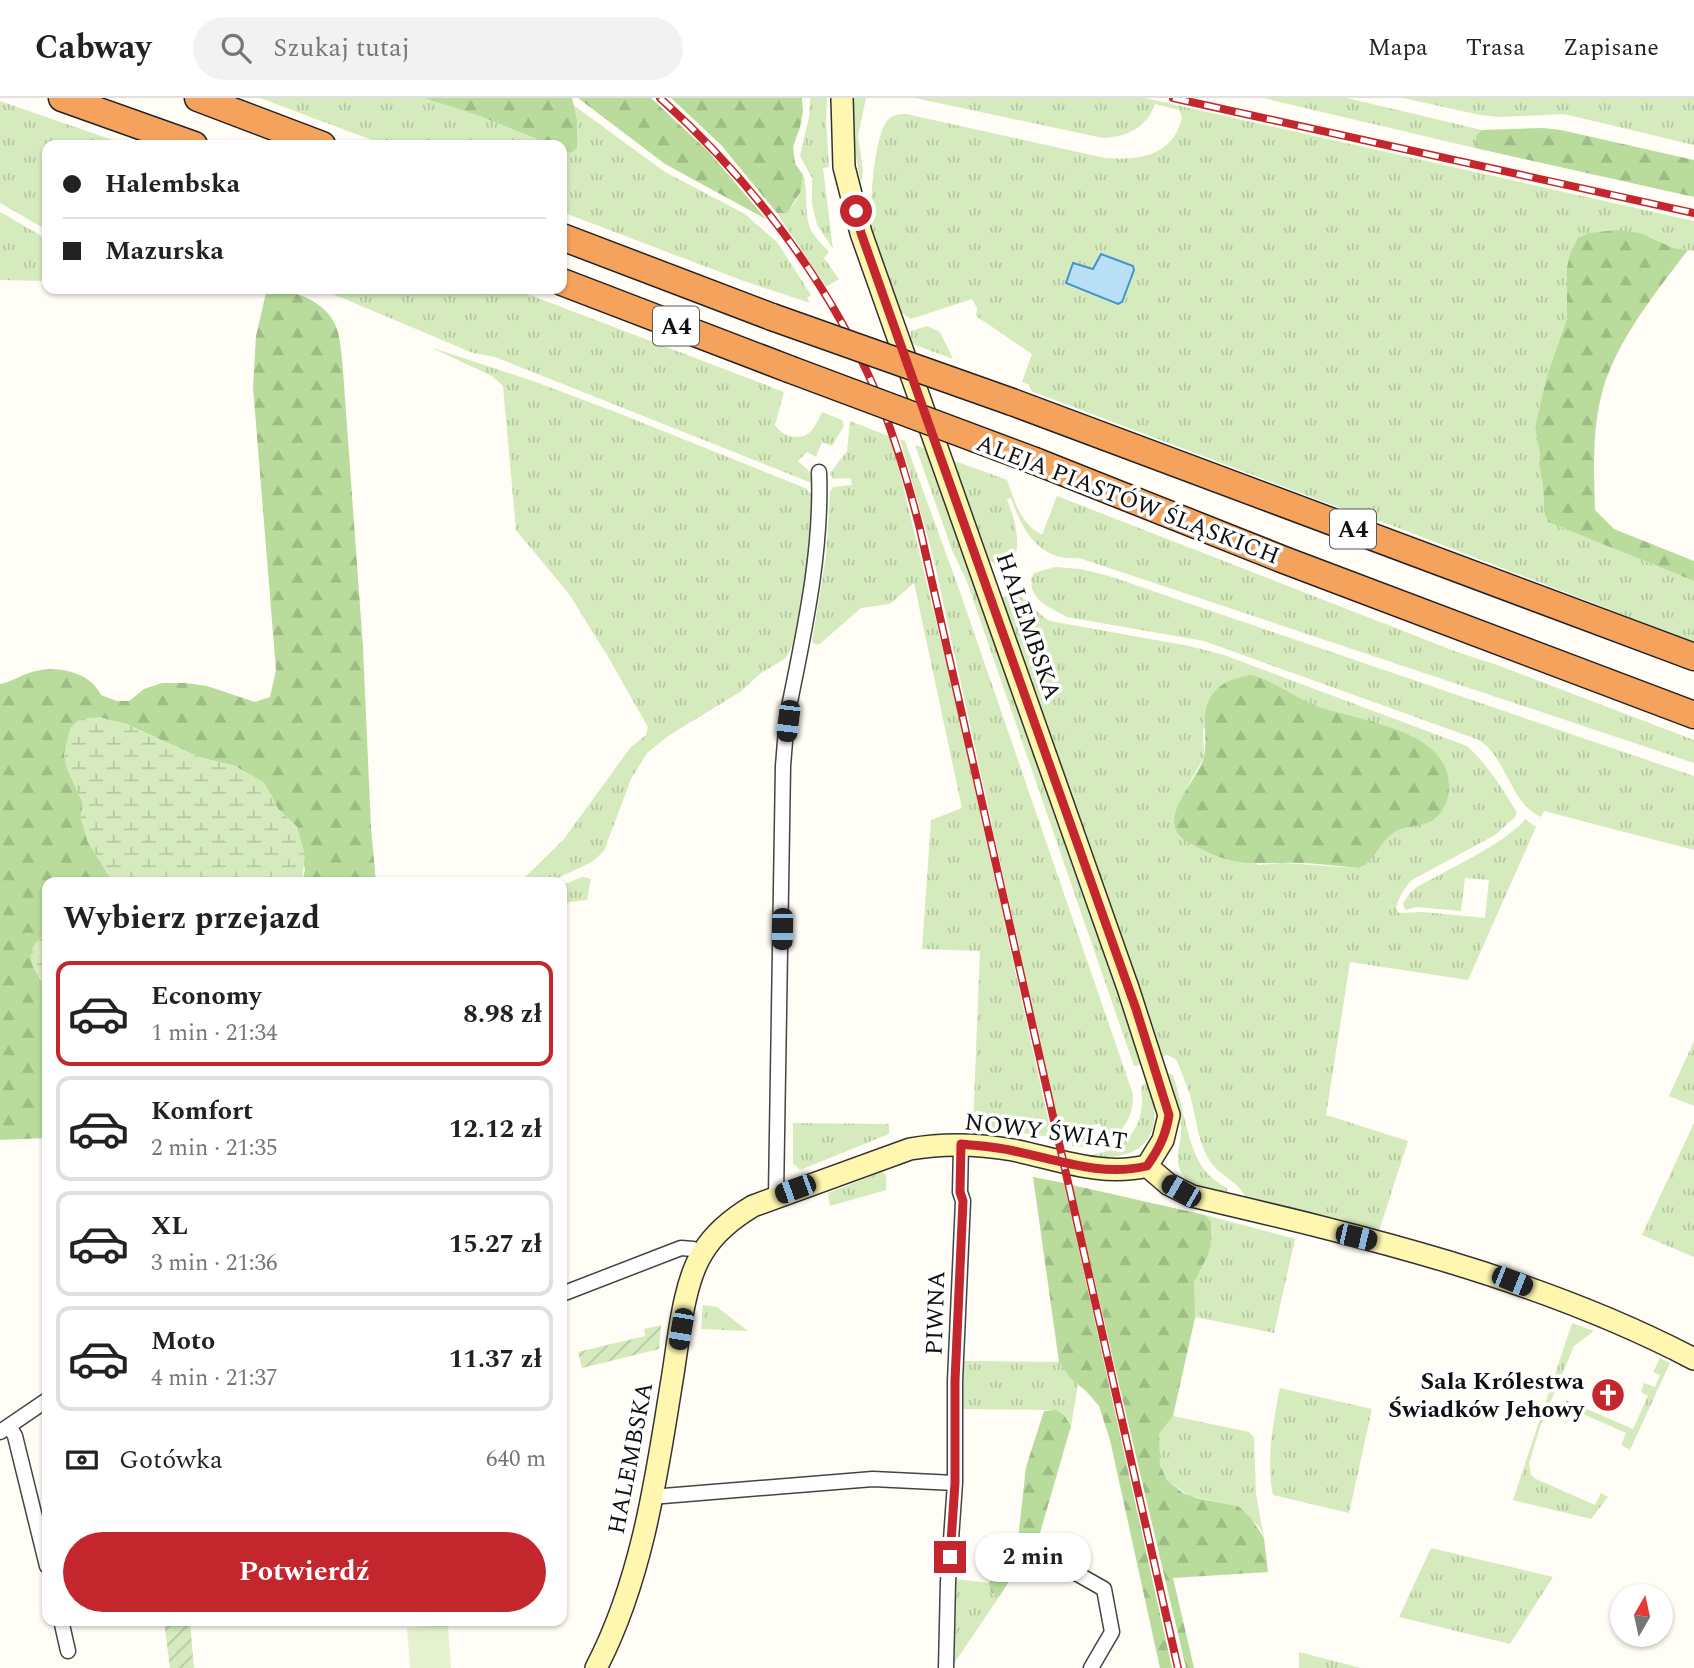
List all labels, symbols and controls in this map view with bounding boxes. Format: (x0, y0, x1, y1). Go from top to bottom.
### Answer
search box (193, 17, 683, 80)
text: Cabway (35, 23, 151, 73)
text: Szukaj tutaj (273, 28, 410, 68)
icon: search (217, 29, 255, 67)
text: Mapa (1368, 30, 1428, 66)
text: Trasa (1466, 30, 1525, 66)
text: Zapisane (1563, 30, 1659, 66)
text: Halembska (105, 164, 240, 204)
route start (840, 195, 872, 227)
text: Mazurska (105, 231, 224, 271)
road number: A4 (653, 306, 699, 345)
street label: ALEJA PIASTÓW ŚLĄSKICH (971, 425, 1285, 575)
road number: A4 (1330, 510, 1376, 548)
street label: HALEMBSKA (986, 548, 1070, 705)
car (776, 699, 801, 743)
text: Wybierz przejazd (63, 894, 320, 943)
car (772, 908, 793, 950)
text: Economy (151, 976, 261, 1016)
icon: car (67, 982, 130, 1045)
text: 8.98 zł (463, 994, 542, 1034)
text: 1 min · 21:34 (151, 1016, 278, 1051)
text: Komfort (151, 1091, 253, 1131)
icon: car (67, 1097, 130, 1160)
street label: NOWY ŚWIAT (962, 1104, 1129, 1160)
text: 12.12 zł (449, 1109, 542, 1149)
text: 2 min · 21:35 (151, 1131, 278, 1166)
car (1158, 1171, 1205, 1211)
car (772, 1172, 819, 1206)
text: XL (151, 1206, 188, 1246)
icon: car (67, 1212, 130, 1275)
car (1334, 1222, 1379, 1252)
text: 15.27 zł (449, 1224, 542, 1264)
text: 3 min · 21:36 (151, 1246, 278, 1281)
car (1489, 1263, 1536, 1299)
street label: PIWNA (917, 1270, 955, 1356)
car (668, 1306, 695, 1352)
text: Moto (151, 1321, 215, 1361)
icon: car (67, 1327, 130, 1390)
text: 11.37 zł (449, 1339, 542, 1379)
text: 4 min · 21:37 (151, 1361, 278, 1396)
place label: Sala Królestwa Świadków Jehowy (1388, 1364, 1586, 1428)
church icon: Sala Królestwa Świadków Jehowy (1589, 1376, 1627, 1414)
street label: HALEMBSKA (599, 1379, 663, 1537)
text: Gotówka (119, 1440, 223, 1480)
icon: cash (63, 1441, 101, 1479)
text: 640 m (486, 1442, 546, 1477)
button: Potwierdź (63, 1532, 546, 1612)
callout: 2 min (974, 1532, 1090, 1582)
text: 2 min (1002, 1540, 1064, 1575)
route end (934, 1541, 966, 1573)
north arrow (1610, 1584, 1673, 1647)
map controls (1610, 1584, 1673, 1647)

